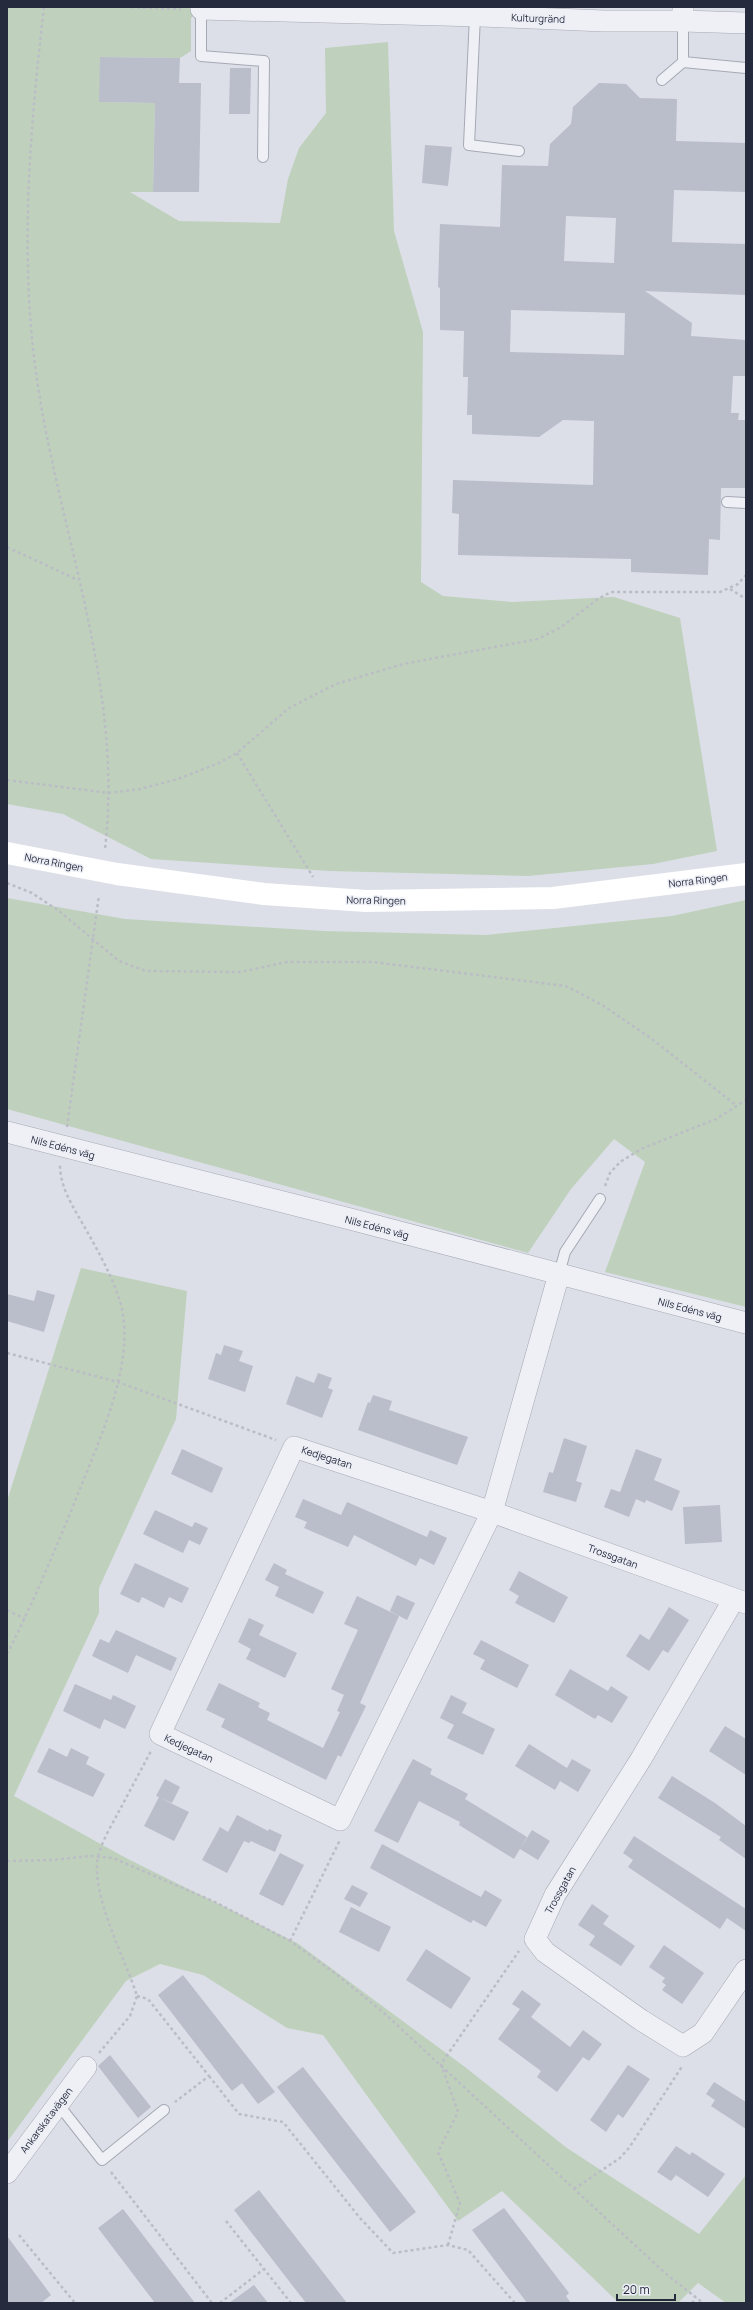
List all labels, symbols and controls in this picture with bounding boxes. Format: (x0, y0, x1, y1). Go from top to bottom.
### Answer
street label: Kulturgränd (511, 10, 565, 26)
street label: Norra Ringen (23, 849, 85, 875)
street label: Norra Ringen (668, 869, 728, 891)
street label: Norra Ringen (346, 892, 406, 908)
street label: Nils Edéns väg (30, 1132, 97, 1162)
street label: Nils Edéns väg (344, 1212, 411, 1242)
street label: Nils Edéns väg (657, 1294, 724, 1324)
street label: Kedjegatan (300, 1442, 354, 1472)
street label: Trossgatan (586, 1540, 640, 1572)
street label: Kedjegatan (162, 1731, 216, 1765)
street label: Trossgatan (541, 1864, 579, 1916)
street label: Ankarskatavägen (17, 2084, 75, 2156)
scale bar (617, 2276, 675, 2302)
text: 20 m (623, 2281, 650, 2298)

